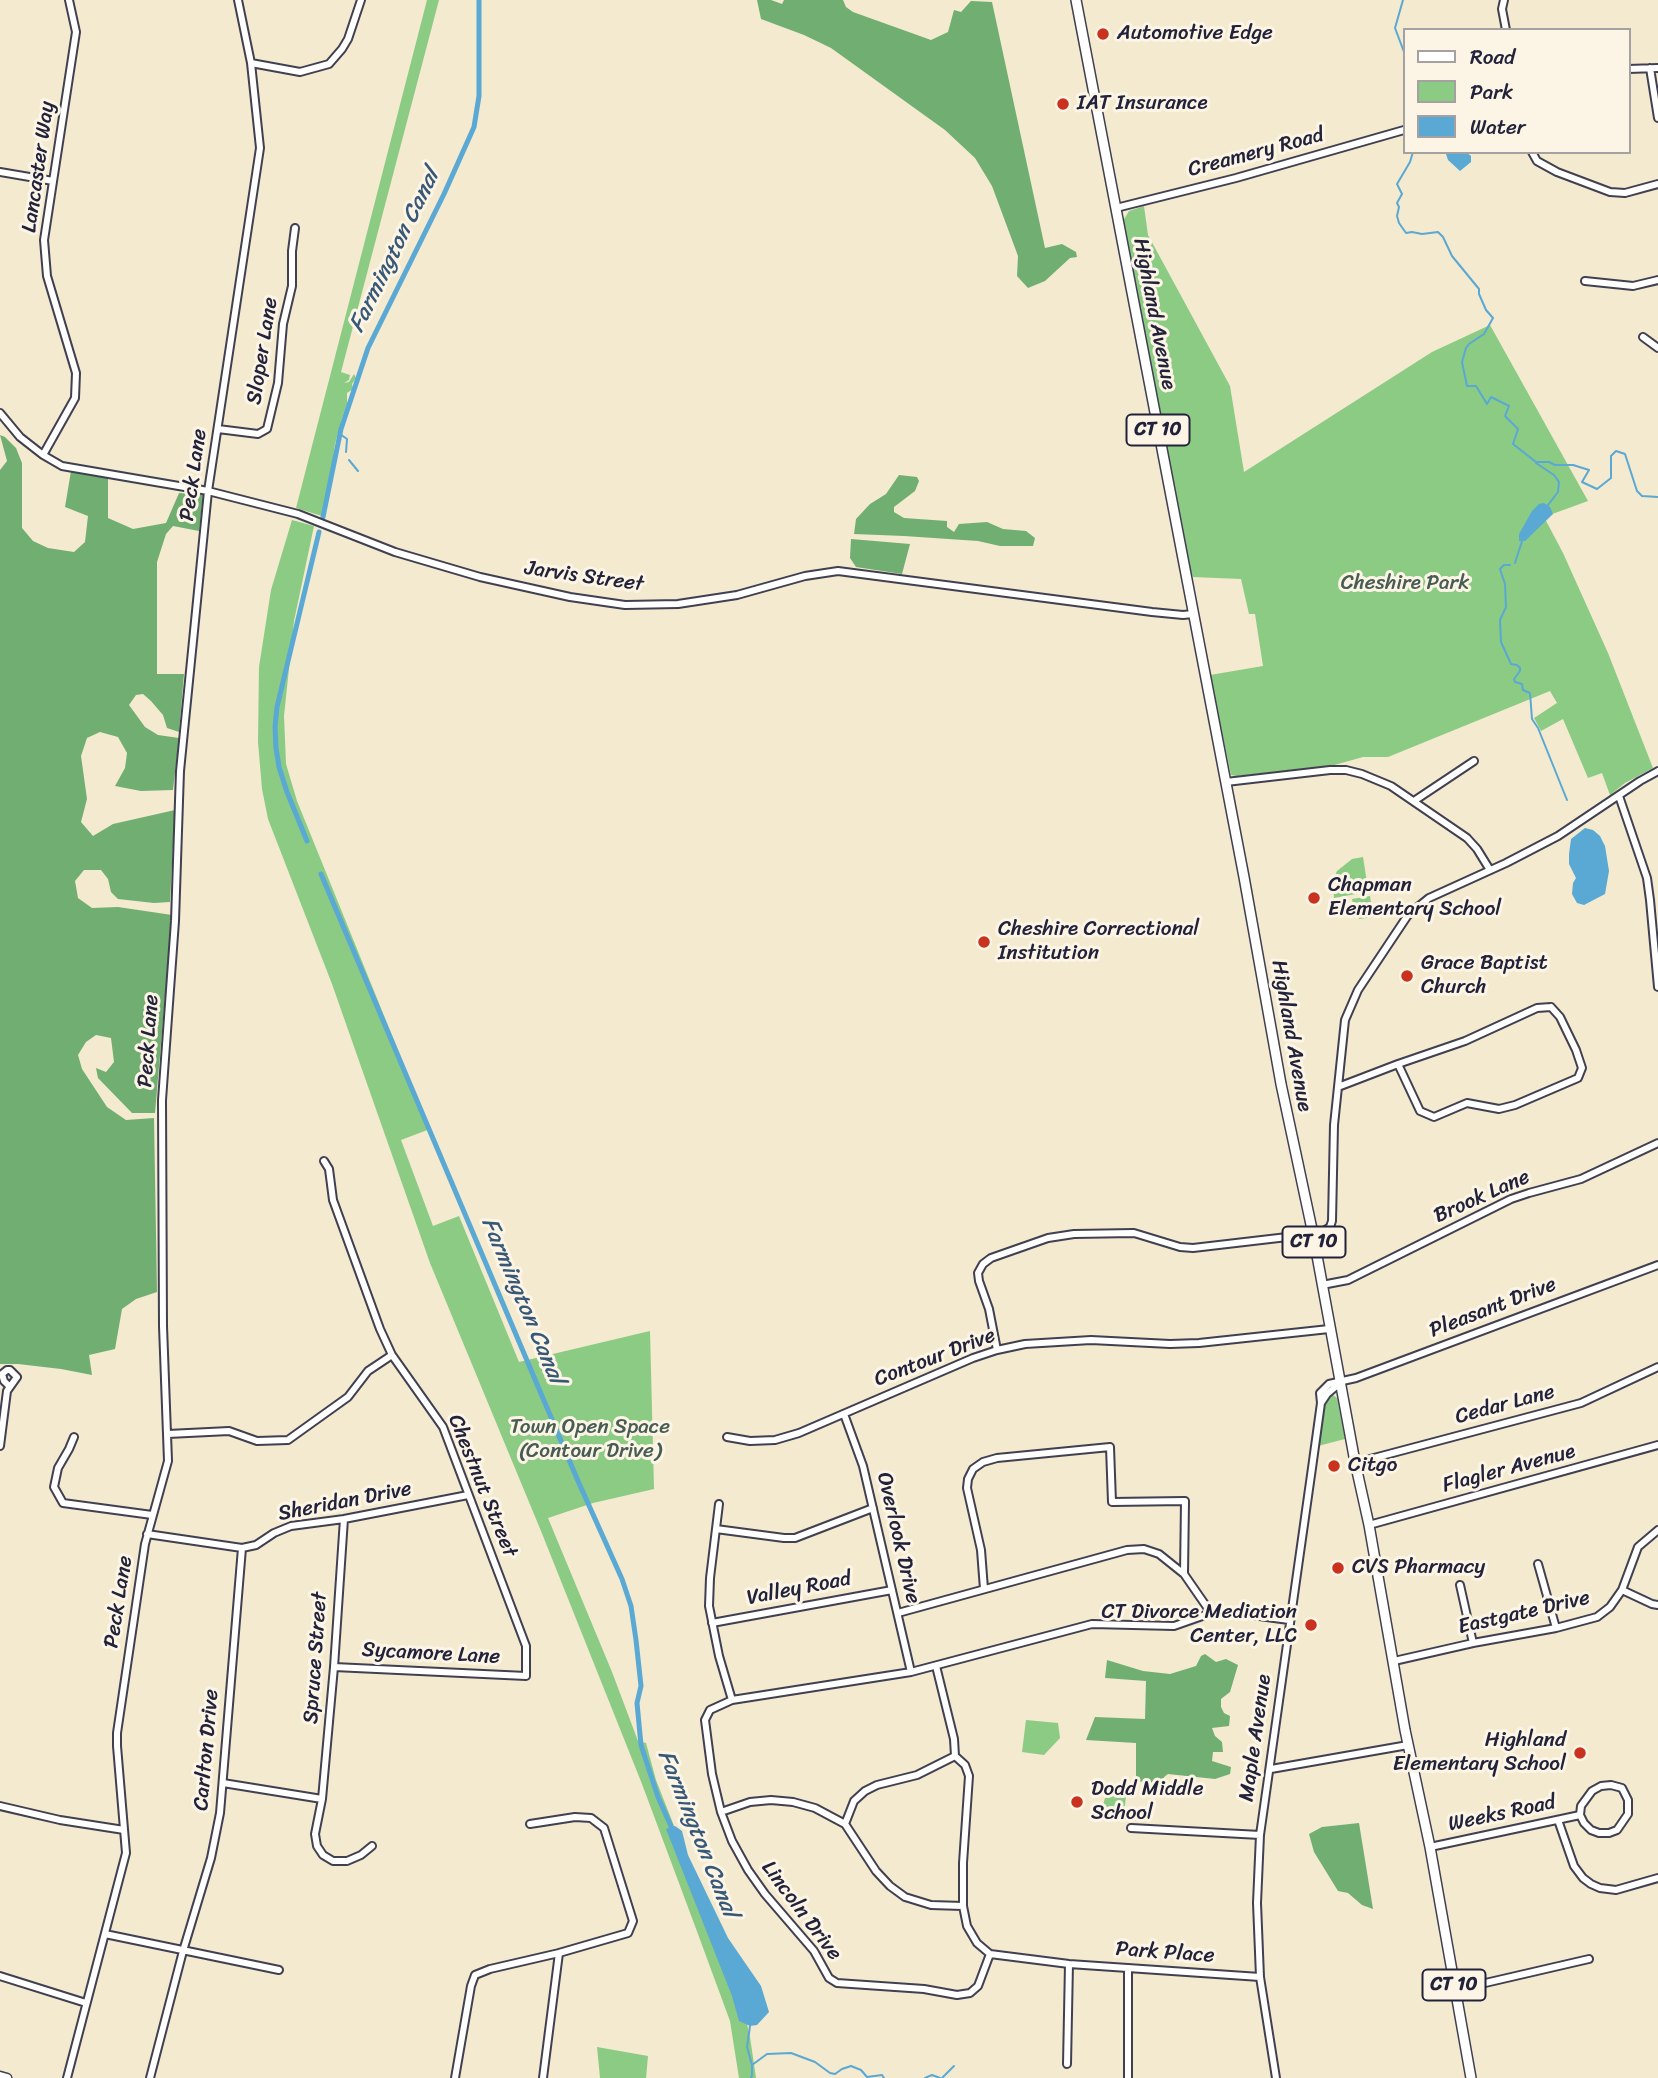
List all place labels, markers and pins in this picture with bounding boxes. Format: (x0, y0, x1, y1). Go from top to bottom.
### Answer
place label: Automotive Edge (1117, 21, 1273, 47)
marker: Automotive Edge (1095, 26, 1111, 42)
place label: IAT Insurance (1077, 91, 1208, 117)
marker: IAT Insurance (1055, 96, 1071, 112)
place label: Chapman Elementary School (1328, 873, 1501, 923)
marker: Chapman Elementary School (1306, 890, 1322, 906)
place label: Cheshire Correctional Institution (998, 917, 1199, 967)
marker: Cheshire Correctional Institution (976, 934, 992, 950)
place label: Grace Baptist Church (1421, 951, 1548, 1001)
marker: Grace Baptist Church (1399, 968, 1415, 984)
place label: Citgo (1348, 1453, 1397, 1479)
marker: Citgo (1326, 1458, 1342, 1474)
place label: CVS Pharmacy (1352, 1555, 1485, 1581)
marker: CVS Pharmacy (1330, 1560, 1346, 1576)
place label: CT Divorce Mediation Center, LLC (1101, 1600, 1297, 1650)
marker: CT Divorce Mediation Center, LLC (1303, 1617, 1319, 1633)
place label: Highland Elementary School (1393, 1728, 1566, 1778)
marker: Highland Elementary School (1572, 1745, 1588, 1761)
place label: Dodd Middle School (1091, 1777, 1204, 1827)
marker: Dodd Middle School (1069, 1794, 1085, 1810)

